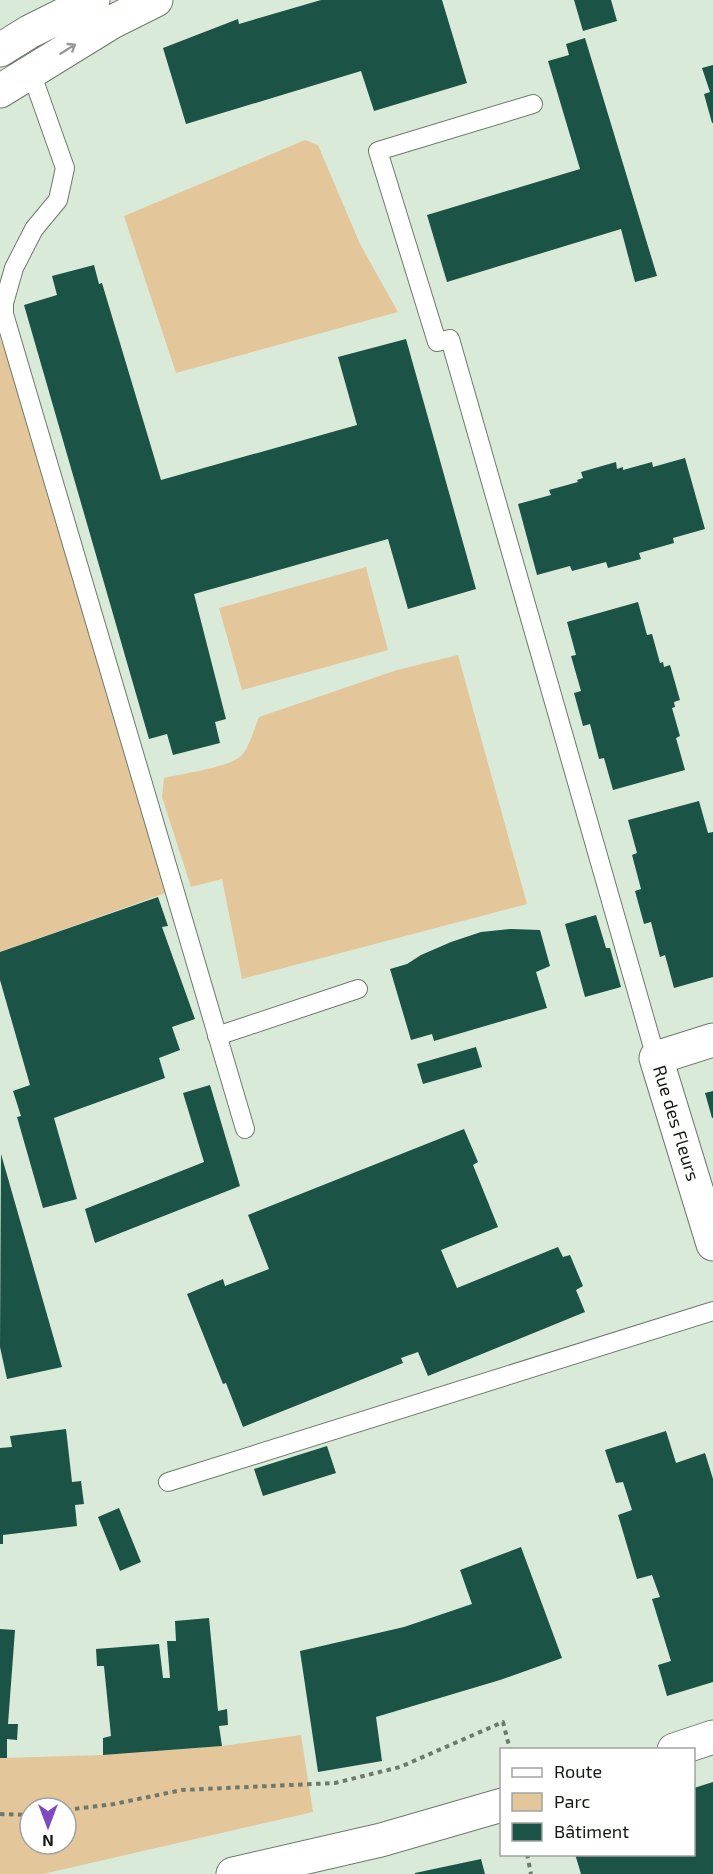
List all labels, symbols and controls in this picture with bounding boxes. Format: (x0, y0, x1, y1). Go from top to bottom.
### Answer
one-way arrow (59, 43, 76, 55)
street label: Rue des Fleurs (649, 1063, 705, 1183)
legend (500, 1748, 695, 1856)
text: Route (554, 1760, 602, 1782)
text: Parc (554, 1790, 590, 1812)
north arrow (18, 1796, 78, 1856)
text: Bâtiment (554, 1820, 629, 1842)
text: N (42, 1832, 54, 1851)

